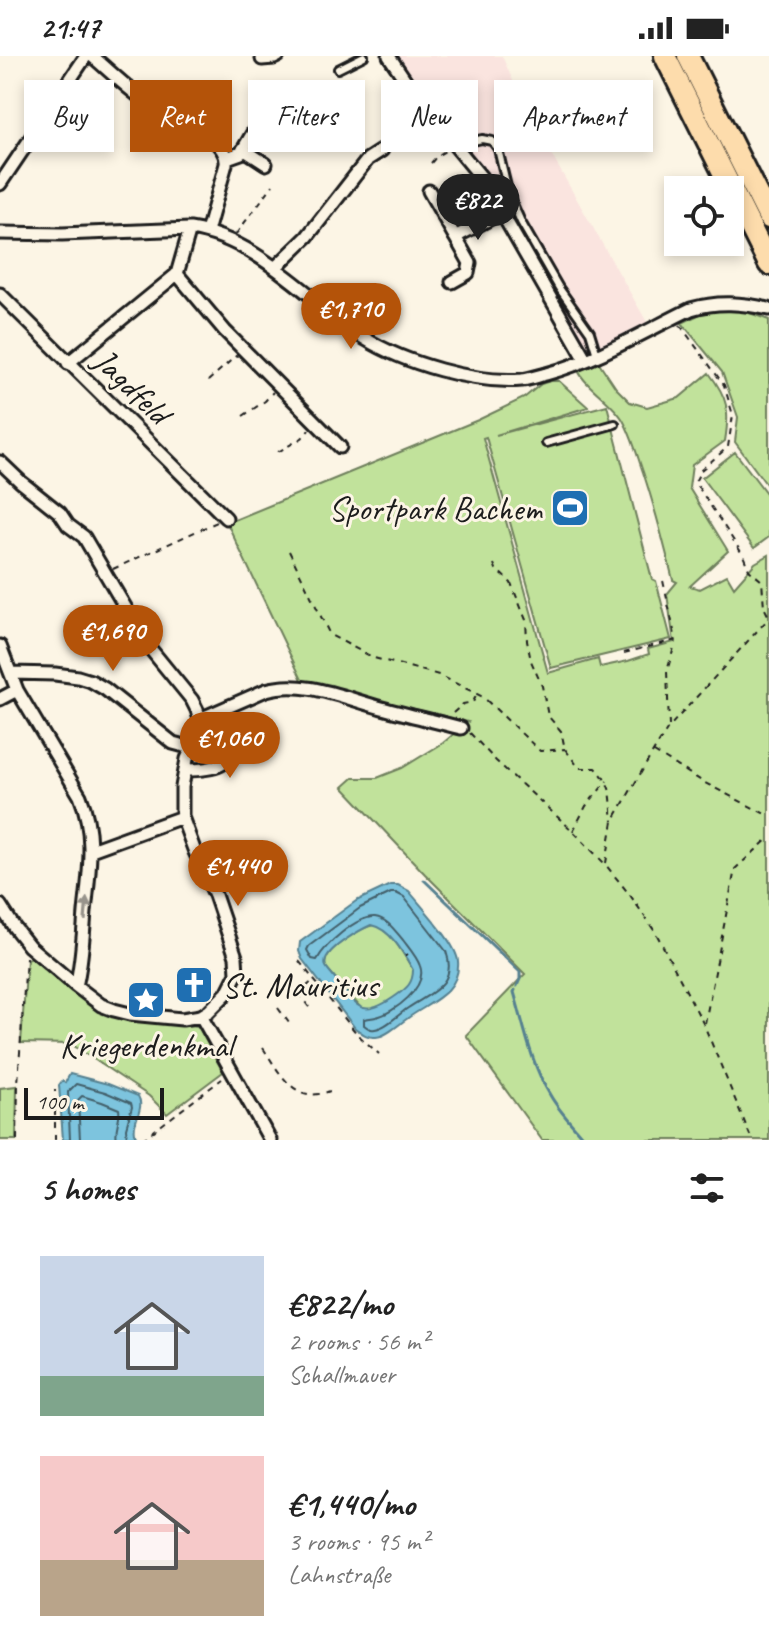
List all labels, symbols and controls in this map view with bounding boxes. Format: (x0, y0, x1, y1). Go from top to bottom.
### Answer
text: 21:47 (40, 9, 100, 47)
chip: Buy (24, 80, 114, 152)
chip: Rent (130, 80, 232, 152)
chip: Filters (248, 80, 365, 152)
chip: New (381, 80, 478, 152)
chip: Apartment (494, 80, 653, 152)
pin: €822 (431, 174, 525, 242)
map controls (664, 176, 744, 256)
button: locate (664, 176, 744, 256)
text: €822 (455, 183, 501, 216)
pin: €1,710 (286, 283, 416, 351)
text: €1,710 (319, 292, 383, 325)
street label: Jagdfeld (83, 338, 184, 437)
place label: Sportpark Bachem (329, 487, 543, 530)
sports icon: Sportpark Bachem (549, 487, 591, 529)
pin: €1,690 (48, 605, 178, 673)
text: €1,690 (81, 614, 145, 647)
pin: €1,060 (165, 712, 295, 780)
text: €1,060 (198, 721, 262, 754)
pin: €1,440 (173, 840, 303, 908)
text: €1,440 (206, 849, 270, 882)
one-way arrow (79, 896, 92, 921)
church icon: St. Mauritius (173, 964, 215, 1006)
place label: St. Mauritius (222, 964, 381, 1007)
place icon: Kriegerdenkmal (125, 979, 167, 1021)
place label: Kriegerdenkmal (60, 1024, 239, 1067)
scale bar (24, 1084, 164, 1120)
text: 100 m (36, 1088, 83, 1116)
icon: filters (685, 1166, 729, 1210)
text: 5 homes (40, 1167, 135, 1210)
text: €822/mo (288, 1282, 393, 1325)
icon: home (104, 1288, 200, 1384)
text: 2 rooms · 56 m² (288, 1325, 429, 1358)
text: Schallmauer (288, 1358, 395, 1391)
text: €1,440/mo (288, 1482, 415, 1525)
icon: home (104, 1488, 200, 1584)
text: 3 rooms · 95 m² (288, 1525, 429, 1558)
text: Lahnstraße (288, 1558, 390, 1591)

